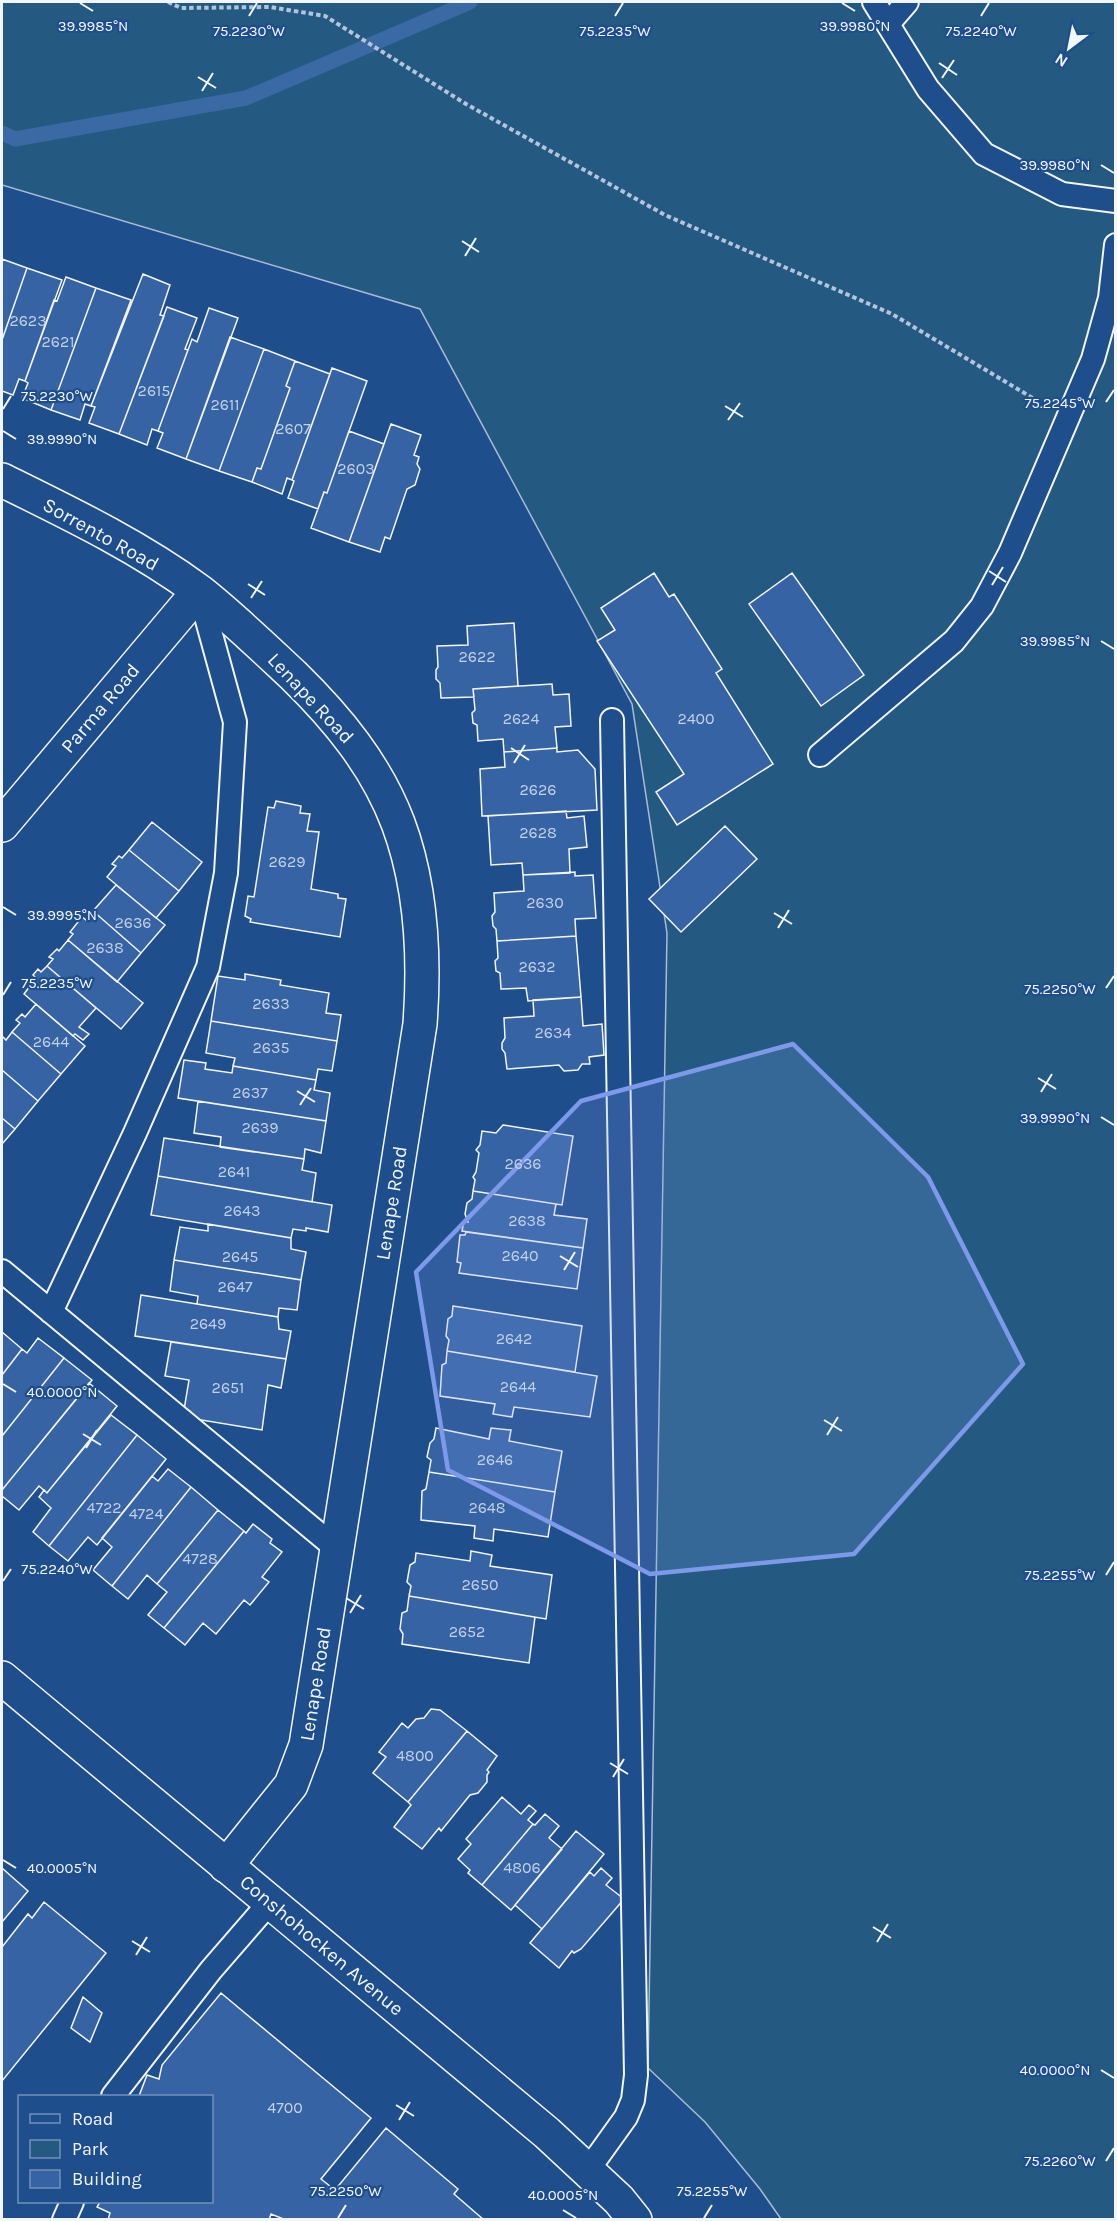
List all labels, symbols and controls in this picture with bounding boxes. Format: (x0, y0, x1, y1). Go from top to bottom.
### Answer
text: 39.9985°N (58, 17, 128, 35)
text: 39.9980°N (819, 17, 891, 35)
north arrow (1039, 18, 1099, 78)
text: 75.2230°W (213, 22, 286, 40)
text: 75.2235°W (579, 22, 651, 40)
text: 75.2240°W (945, 22, 1017, 40)
text: N (1051, 49, 1071, 71)
text: 39.9980°N (1019, 156, 1091, 174)
house number: 2623 (9, 311, 47, 330)
house number: 2621 (42, 332, 75, 351)
house number: 2615 (138, 381, 170, 400)
text: 75.2230°W (21, 387, 94, 405)
text: 75.2245°W (1025, 394, 1096, 412)
house number: 2611 (210, 395, 240, 414)
house number: 2607 (275, 419, 311, 438)
text: 39.9990°N (27, 430, 97, 448)
house number: 2603 (337, 459, 375, 478)
street label: Sorrento Road (39, 493, 163, 576)
text: 39.9985°N (1020, 632, 1090, 650)
house number: 2622 (459, 647, 495, 666)
street label: Lenape Road (263, 648, 358, 748)
street label: Parma Road (56, 659, 144, 758)
house number: 2624 (503, 709, 539, 728)
house number: 2400 (677, 709, 715, 728)
house number: 2626 (520, 780, 556, 799)
house number: 2628 (519, 823, 557, 842)
house number: 2629 (269, 852, 305, 871)
house number: 2630 (526, 893, 564, 912)
text: 39.9995°N (27, 906, 97, 924)
house number: 2636 (114, 913, 152, 932)
house number: 2638 (86, 938, 124, 957)
house number: 2632 (518, 957, 556, 976)
text: 75.2235°W (21, 974, 93, 992)
text: 75.2250°W (1024, 980, 1096, 998)
house number: 2633 (252, 994, 290, 1013)
house number: 2634 (535, 1023, 571, 1042)
house number: 2644 (33, 1032, 69, 1051)
house number: 2635 (253, 1038, 289, 1057)
house number: 2637 (232, 1083, 268, 1102)
text: 39.9990°N (1020, 1109, 1090, 1127)
house number: 2639 (241, 1118, 279, 1137)
street label: Lenape Road (371, 1144, 412, 1262)
house number: 2636 (504, 1154, 542, 1173)
house number: 2641 (218, 1162, 250, 1181)
house number: 2643 (224, 1201, 260, 1220)
house number: 2638 (508, 1211, 546, 1230)
house number: 2640 (502, 1246, 538, 1265)
house number: 2645 (222, 1247, 258, 1266)
house number: 2647 (218, 1277, 253, 1296)
house number: 2649 (190, 1314, 226, 1333)
house number: 2642 (496, 1329, 532, 1348)
house number: 2644 (500, 1377, 536, 1396)
house number: 2651 (212, 1378, 244, 1397)
text: 40.0000°N (27, 1383, 97, 1401)
house number: 2646 (477, 1450, 513, 1469)
house number: 4722 (87, 1498, 122, 1517)
house number: 2648 (468, 1498, 506, 1517)
house number: 4724 (129, 1504, 163, 1523)
house number: 4728 (182, 1549, 218, 1568)
text: 75.2240°W (21, 1560, 93, 1578)
text: 75.2255°W (1024, 1566, 1096, 1584)
house number: 2650 (462, 1575, 498, 1594)
house number: 2652 (449, 1622, 485, 1641)
street label: Lenape Road (295, 1625, 336, 1743)
house number: 4800 (396, 1746, 434, 1765)
house number: 4806 (503, 1858, 541, 1877)
text: 40.0005°N (27, 1859, 97, 1877)
street label: Conshohocken Avenue (235, 1870, 408, 2020)
text: 40.0000°N (1020, 2061, 1090, 2079)
legend (18, 2095, 213, 2203)
house number: 4700 (267, 2098, 303, 2117)
text: Road (72, 2108, 113, 2130)
text: Park (72, 2138, 109, 2160)
text: 75.2260°W (1024, 2152, 1096, 2170)
text: Building (72, 2168, 142, 2190)
text: 75.2250°W (310, 2182, 382, 2200)
text: 75.2255°W (676, 2182, 748, 2200)
text: 40.0005°N (528, 2186, 598, 2204)

